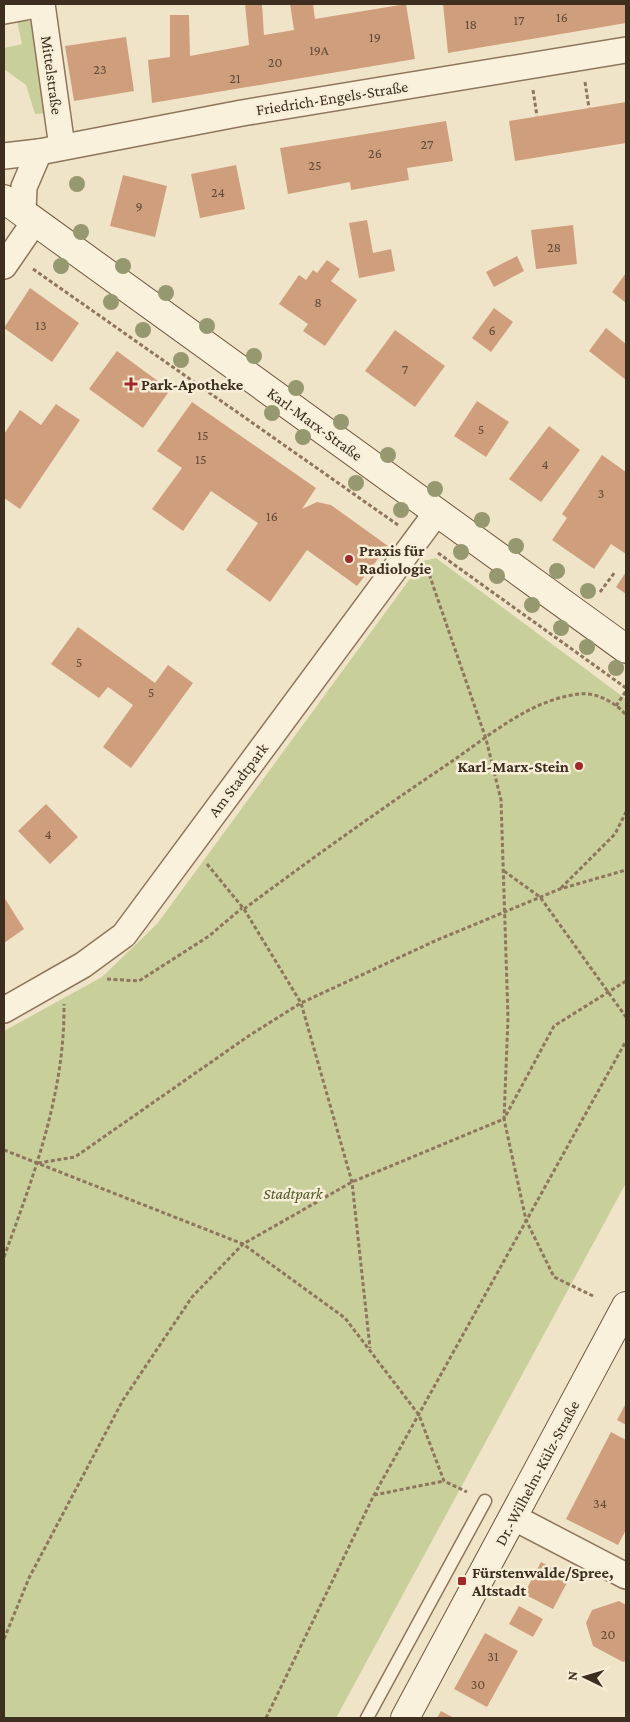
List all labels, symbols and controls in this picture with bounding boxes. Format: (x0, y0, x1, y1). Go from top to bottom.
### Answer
house number: 16 (556, 9, 568, 25)
house number: 17 (513, 12, 525, 28)
house number: 18 (465, 16, 477, 32)
house number: 19 (369, 29, 381, 45)
street label: Mittelstraße (38, 34, 66, 116)
house number: 19A (309, 42, 329, 58)
house number: 20 (268, 54, 282, 70)
house number: 23 (93, 61, 107, 77)
house number: 21 (229, 70, 241, 86)
street label: Friedrich-Engels-Straße (255, 78, 409, 119)
house number: 27 (421, 136, 434, 152)
house number: 26 (368, 145, 382, 161)
house number: 25 (308, 157, 322, 173)
house number: 24 (211, 184, 225, 200)
house number: 9 (135, 198, 143, 214)
house number: 28 (547, 239, 561, 255)
house number: 8 (314, 294, 322, 310)
house number: 13 (35, 317, 47, 333)
house number: 6 (488, 322, 496, 338)
house number: 7 (402, 361, 409, 377)
place label: Park-Apotheke (141, 376, 244, 393)
marker: Park-Apotheke (125, 378, 137, 390)
street label: Karl-Marx-Straße (264, 384, 366, 464)
house number: 5 (478, 421, 484, 437)
house number: 15 (197, 427, 209, 443)
house number: 15 (195, 451, 207, 467)
house number: 4 (541, 456, 549, 472)
house number: 3 (598, 485, 604, 501)
house number: 16 (266, 508, 278, 524)
place label: Praxis für Radiologie (359, 542, 432, 577)
marker: Praxis für Radiologie (343, 553, 355, 565)
house number: 5 (76, 654, 82, 670)
house number: 5 (148, 684, 154, 700)
street label: Am Stadtpark (205, 740, 272, 821)
place label: Karl-Marx-Stein (457, 758, 569, 775)
marker: Karl-Marx-Stein (573, 760, 585, 772)
house number: 4 (44, 826, 52, 842)
park label: Stadtpark (263, 1185, 324, 1203)
street label: Dr.-Wilhelm-Külz-Straße (492, 1398, 582, 1548)
house number: 34 (593, 1495, 607, 1511)
place label: Fürstenwalde/Spree, Altstadt (471, 1564, 613, 1599)
marker: Fürstenwalde/Spree, Altstadt (456, 1575, 468, 1587)
house number: 20 (601, 1626, 615, 1642)
house number: 31 (487, 1648, 499, 1664)
north arrow (560, 1652, 610, 1702)
text: N (564, 1670, 580, 1681)
house number: 30 (471, 1676, 485, 1692)

